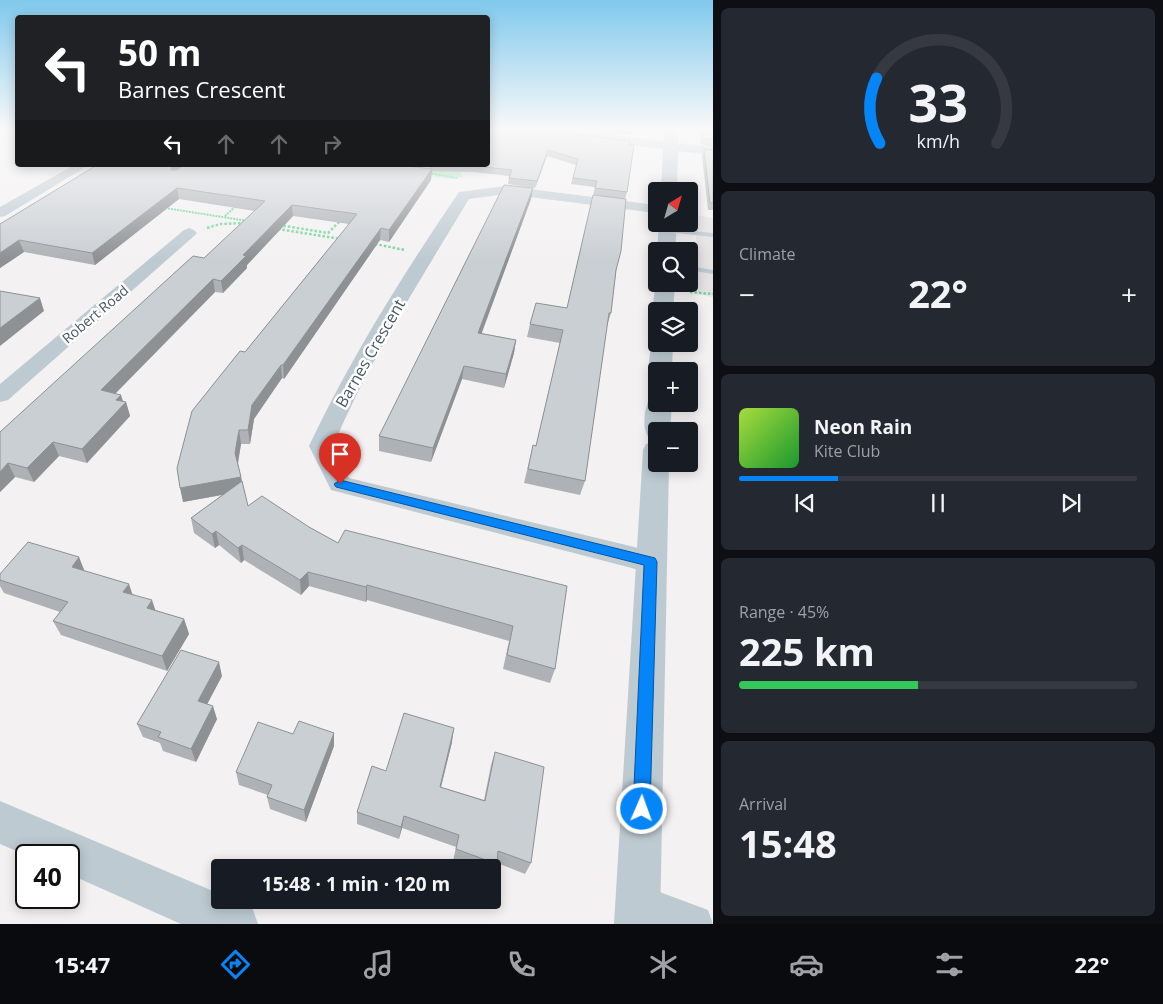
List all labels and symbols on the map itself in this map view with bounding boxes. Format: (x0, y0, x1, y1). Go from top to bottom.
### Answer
north arrow (648, 182, 698, 232)
street label: Robert Road (58, 281, 132, 347)
street label: Barnes Crescent (330, 295, 410, 411)
pin (319, 433, 361, 484)
position arrow (615, 782, 667, 834)
speed limit sign: 40 (15, 844, 80, 909)

